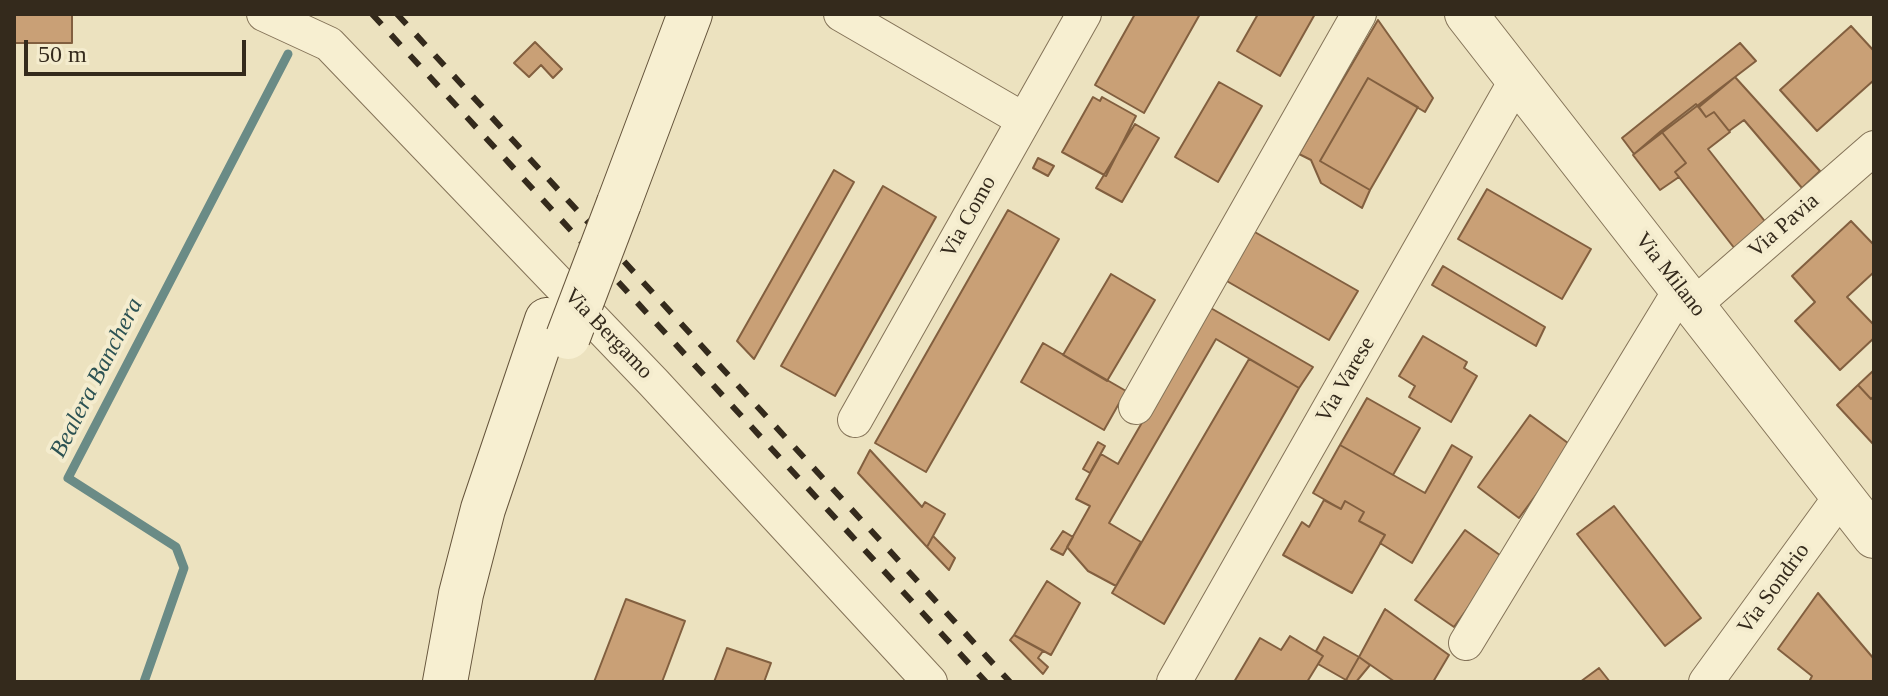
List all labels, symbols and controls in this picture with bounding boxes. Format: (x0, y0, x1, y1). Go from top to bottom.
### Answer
scale bar (28, 24, 250, 74)
text: 50 m (38, 41, 87, 67)
street label: Via Como (936, 171, 1002, 263)
street label: Via Pavia (1743, 188, 1825, 264)
street label: Via Milano (1629, 228, 1711, 322)
street label: Via Bergamo (558, 283, 658, 385)
water label: Bealera Banchera (44, 293, 150, 463)
street label: Via Varese (1311, 332, 1381, 428)
street label: Via Sondrio (1732, 539, 1816, 639)

